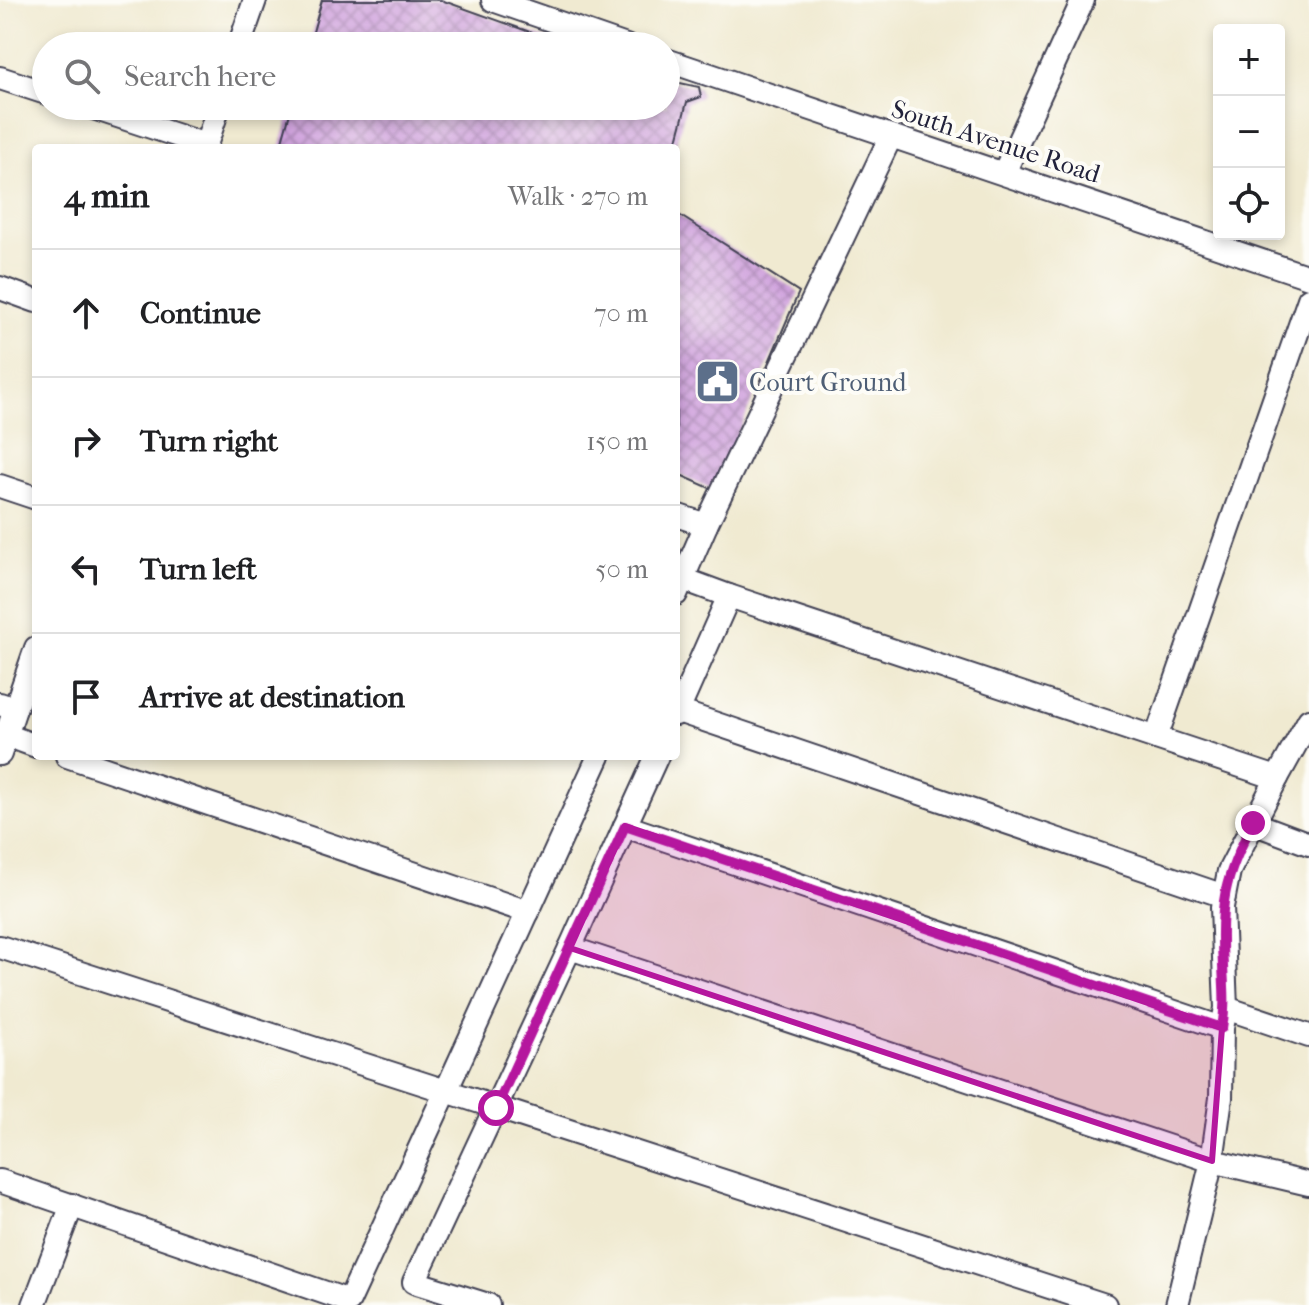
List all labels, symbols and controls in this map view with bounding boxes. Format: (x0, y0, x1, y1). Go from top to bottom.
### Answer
map controls (1213, 24, 1285, 240)
button: + (1213, 24, 1285, 96)
search box (32, 32, 680, 120)
icon: search (60, 54, 104, 98)
text: Search here (124, 59, 276, 94)
street label: South Avenue Road (887, 93, 1105, 190)
button: − (1213, 96, 1285, 168)
button: locate (1213, 168, 1285, 240)
text: 4 min (64, 176, 149, 216)
text: Walk · 270 m (508, 181, 648, 212)
icon: ahead (64, 291, 108, 335)
text: Continue (140, 296, 261, 331)
text: 70 m (594, 298, 648, 329)
public building icon: Court Ground (694, 358, 742, 406)
place label: Court Ground (749, 367, 907, 398)
icon: right (64, 419, 108, 463)
text: Turn right (140, 424, 278, 459)
text: 150 m (586, 426, 648, 457)
icon: left (64, 547, 108, 591)
text: Turn left (140, 552, 257, 587)
text: 50 m (595, 554, 648, 585)
icon: arrive (64, 675, 108, 719)
text: Arrive at destination (140, 680, 405, 715)
route end (1235, 805, 1271, 841)
route start (478, 1090, 514, 1126)

